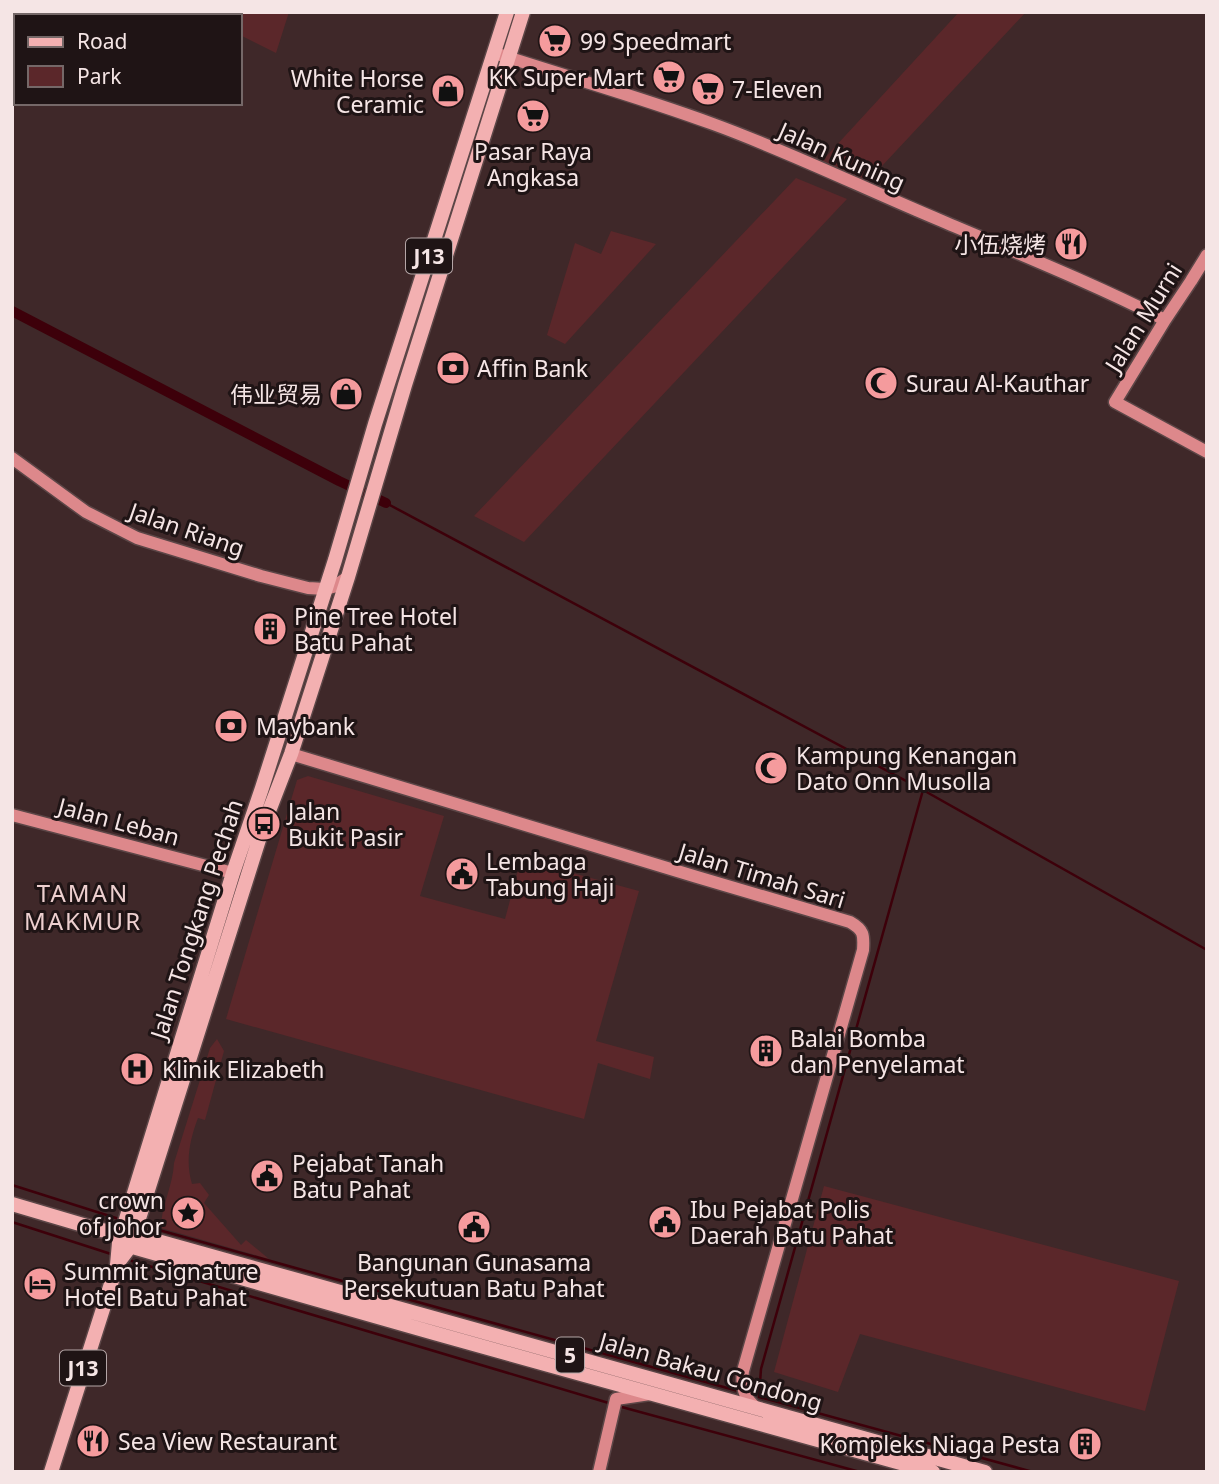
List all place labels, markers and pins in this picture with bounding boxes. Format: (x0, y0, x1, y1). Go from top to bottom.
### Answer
supermarket icon: 99 Speedmart (536, 22, 574, 60)
place label: 99 Speedmart (580, 25, 731, 57)
supermarket icon: KK Super Mart (650, 58, 688, 96)
place label: KK Super Mart (489, 61, 644, 93)
place label: White Horse Ceramic (291, 62, 424, 120)
supermarket icon: 7-Eleven (689, 70, 727, 108)
shop icon: White Horse Ceramic (429, 72, 467, 110)
place label: 7-Eleven (732, 73, 823, 105)
supermarket icon: Pasar Raya Angkasa (514, 97, 552, 135)
place label: Pasar Raya Angkasa (474, 135, 592, 193)
restaurant icon: 小伍烧烤 (1052, 225, 1090, 263)
place label: 小伍烧烤 (954, 228, 1046, 260)
bank icon: Affin Bank (434, 349, 472, 387)
place label: Affin Bank (477, 352, 589, 384)
mosque icon: Surau Al-Kauthar (862, 364, 900, 402)
place label: Surau Al-Kauthar (906, 367, 1090, 399)
shop icon: 伟业贸易 (327, 375, 365, 413)
place label: 伟业贸易 (230, 378, 322, 410)
place label: Pine Tree Hotel Batu Pahat (294, 600, 458, 658)
building icon: Pine Tree Hotel Batu Pahat (251, 610, 289, 648)
bank icon: Maybank (212, 707, 250, 745)
place label: Maybank (256, 710, 356, 742)
place label: Kampung Kenangan Dato Onn Musolla (796, 739, 1017, 797)
mosque icon: Kampung Kenangan Dato Onn Musolla (752, 749, 790, 787)
place label: Jalan Bukit Pasir (286, 795, 403, 853)
bus stop icon: Jalan Bukit Pasir (245, 805, 283, 843)
place label: Lembaga Tabung Haji (486, 845, 614, 903)
public building icon: Lembaga Tabung Haji (443, 855, 481, 893)
place label: Balai Bomba dan Penyelamat (790, 1022, 965, 1080)
building icon: Balai Bomba dan Penyelamat (747, 1032, 785, 1070)
hospital icon: Klinik Elizabeth (118, 1050, 156, 1088)
place label: Klinik Elizabeth (162, 1053, 325, 1085)
place label: Pejabat Tanah Batu Pahat (292, 1147, 444, 1205)
public building icon: Pejabat Tanah Batu Pahat (248, 1157, 286, 1195)
place label: crown of johor (79, 1184, 164, 1242)
place label: Ibu Pejabat Polis Daerah Batu Pahat (690, 1193, 893, 1251)
place icon: crown of johor (169, 1194, 207, 1232)
public building icon: Ibu Pejabat Polis Daerah Batu Pahat (646, 1203, 684, 1241)
public building icon: Bangunan Gunasama Persekutuan Batu Pahat (455, 1208, 493, 1246)
place label: Bangunan Gunasama Persekutuan Batu Pahat (343, 1246, 605, 1304)
place label: Summit Signature Hotel Batu Pahat (64, 1255, 258, 1313)
hotel icon: Summit Signature Hotel Batu Pahat (21, 1265, 59, 1303)
restaurant icon: Sea View Restaurant (74, 1422, 112, 1460)
place label: Sea View Restaurant (118, 1425, 337, 1457)
building icon: Kompleks Niaga Pesta (1066, 1425, 1104, 1463)
place label: Kompleks Niaga Pesta (820, 1428, 1060, 1460)

